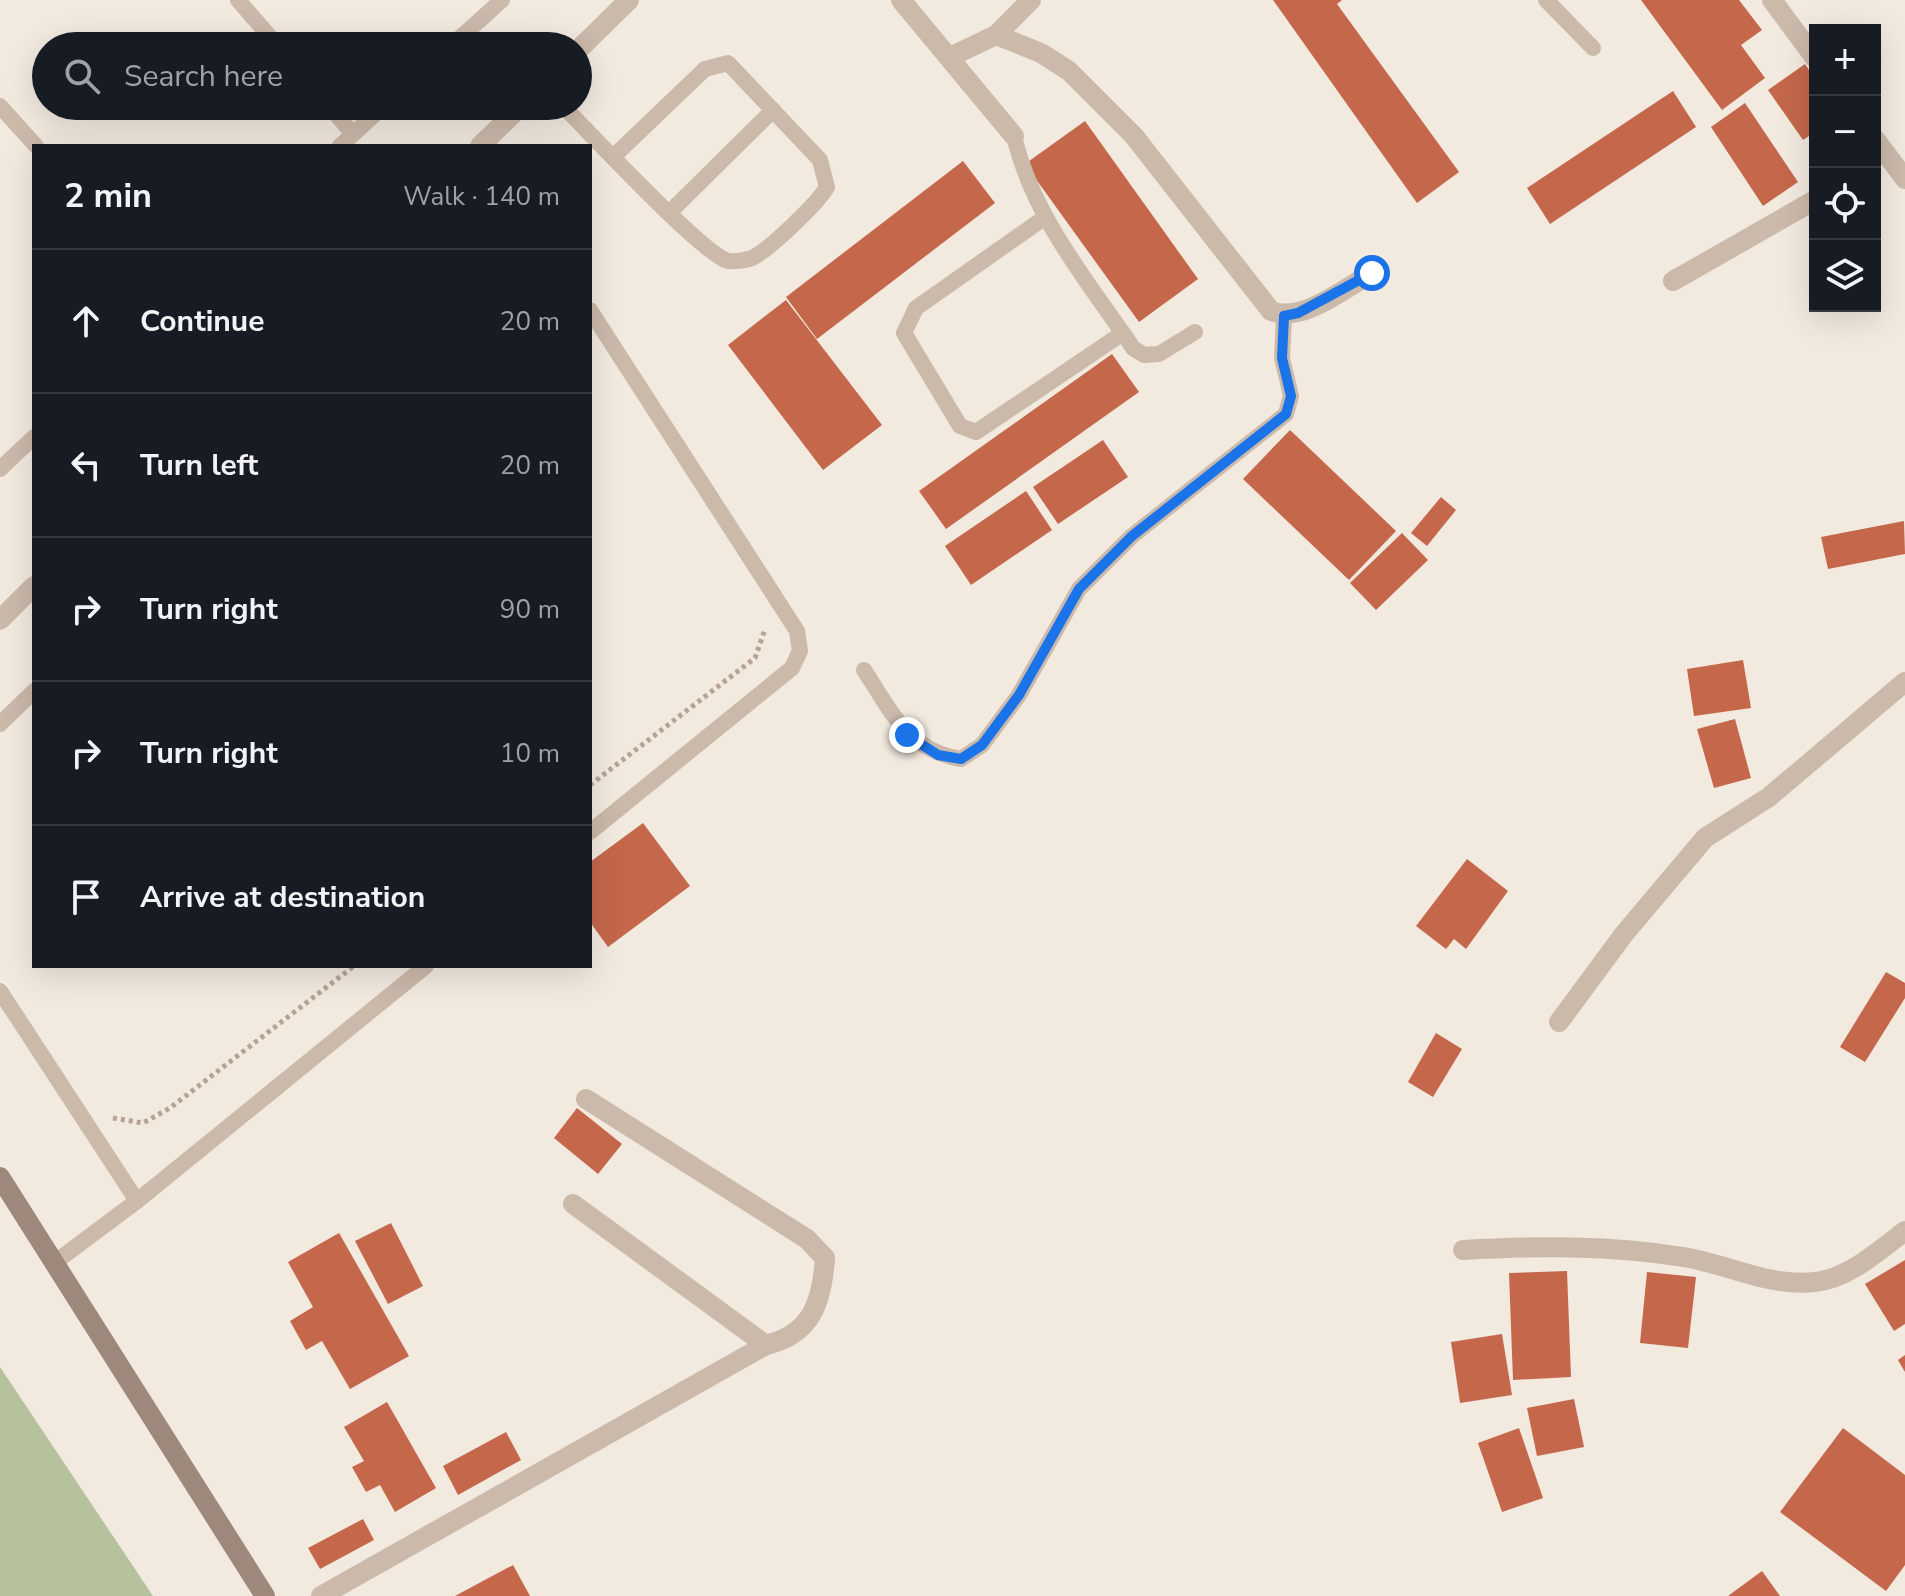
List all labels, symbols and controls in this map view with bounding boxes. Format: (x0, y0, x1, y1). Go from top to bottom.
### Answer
map controls (1809, 24, 1881, 312)
button: + (1809, 24, 1881, 96)
search box (32, 32, 592, 120)
icon: search (60, 54, 104, 98)
text: Search here (124, 56, 283, 97)
button: − (1809, 96, 1881, 168)
button: locate (1809, 168, 1881, 240)
text: 2 min (64, 173, 152, 219)
text: Walk · 140 m (403, 179, 560, 214)
button: layers (1809, 240, 1881, 312)
route start (1354, 255, 1390, 291)
icon: ahead (64, 299, 108, 343)
text: Continue (140, 301, 265, 342)
text: 20 m (500, 304, 560, 339)
icon: left (64, 443, 108, 487)
text: Turn left (140, 445, 258, 486)
text: 20 m (500, 448, 560, 483)
icon: right (64, 587, 108, 631)
text: Turn right (140, 589, 278, 630)
text: 90 m (500, 592, 560, 627)
route end (889, 717, 925, 753)
icon: right (64, 731, 108, 775)
text: Turn right (140, 733, 278, 774)
text: 10 m (500, 736, 560, 771)
icon: arrive (64, 875, 108, 919)
text: Arrive at destination (140, 877, 425, 918)

